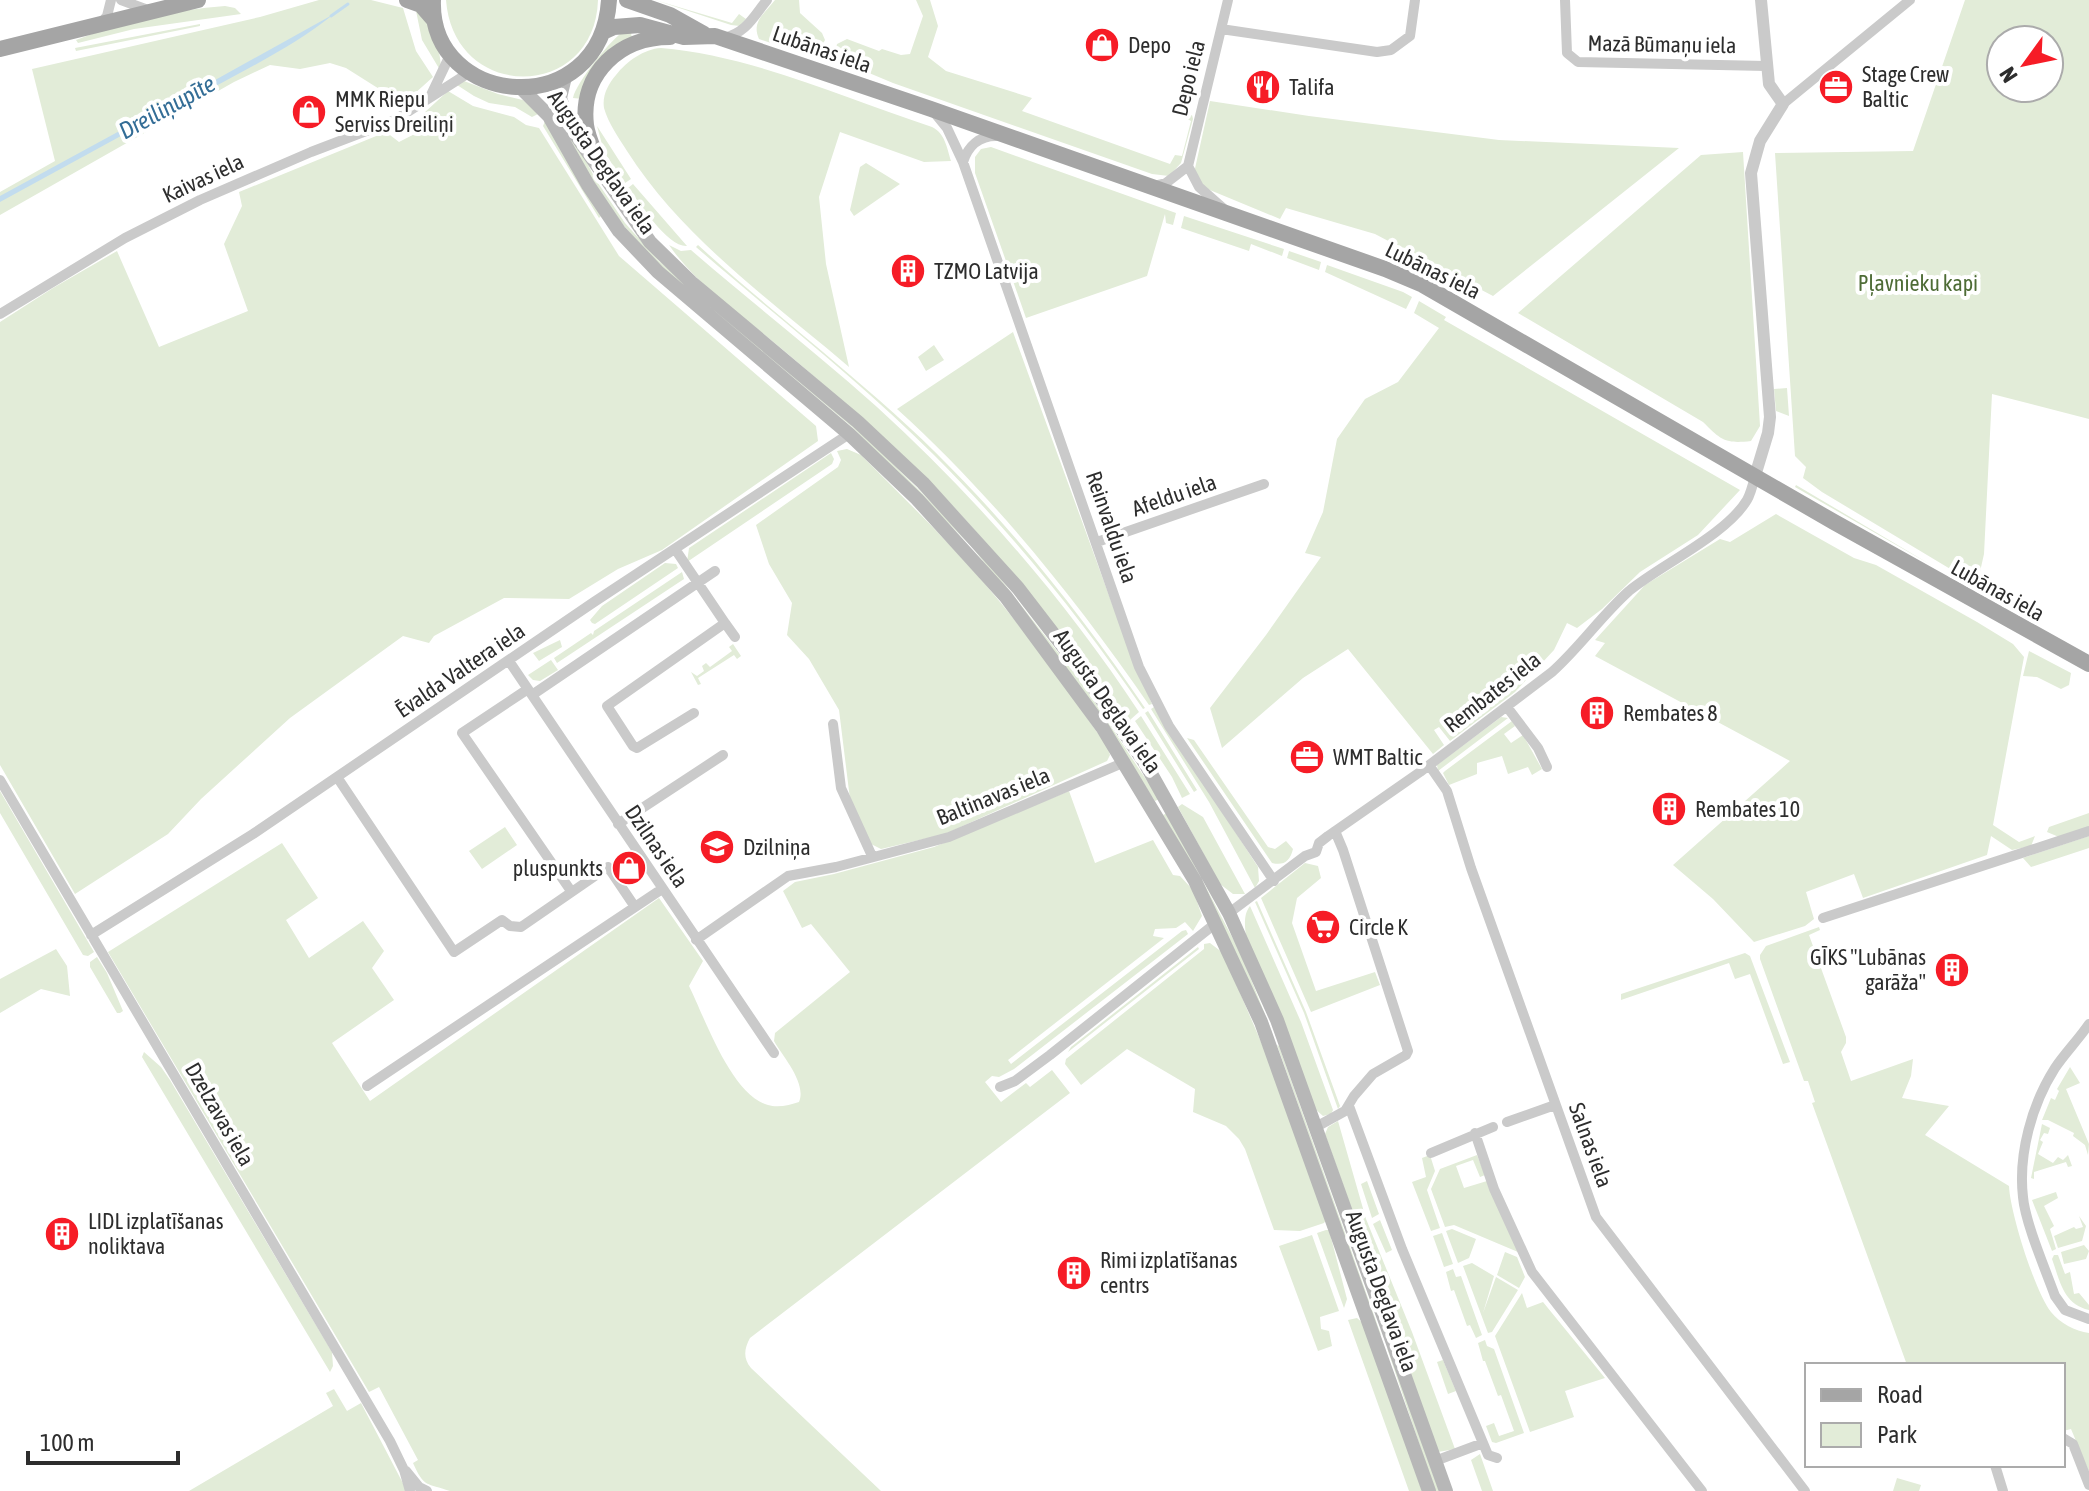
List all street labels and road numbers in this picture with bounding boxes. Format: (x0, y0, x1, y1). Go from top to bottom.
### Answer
street label: Lubānas iela (769, 20, 875, 78)
street label: Mazā Būmaņu iela (1587, 30, 1737, 58)
street label: Depo iela (1166, 37, 1210, 119)
street label: Augusta Deglava iela (543, 85, 661, 239)
street label: Kaivas iela (158, 148, 248, 208)
street label: Lubānas iela (1381, 236, 1485, 304)
street label: Reinvaldu iela (1081, 468, 1143, 586)
street label: Afeldu iela (1128, 468, 1220, 522)
street label: Lubānas iela (1947, 554, 2049, 626)
street label: Ēvalda Valtera iela (390, 617, 530, 723)
street label: Augusta Deglava iela (1049, 624, 1167, 778)
street label: Rembates iela (1438, 646, 1546, 738)
street label: Baltinavas iela (933, 762, 1053, 830)
street label: Dzilnas iela (620, 800, 694, 892)
street label: Dzelzavas iela (180, 1058, 260, 1170)
street label: Salnas iela (1564, 1099, 1618, 1191)
street label: Augusta Deglava iela (1341, 1207, 1423, 1375)

